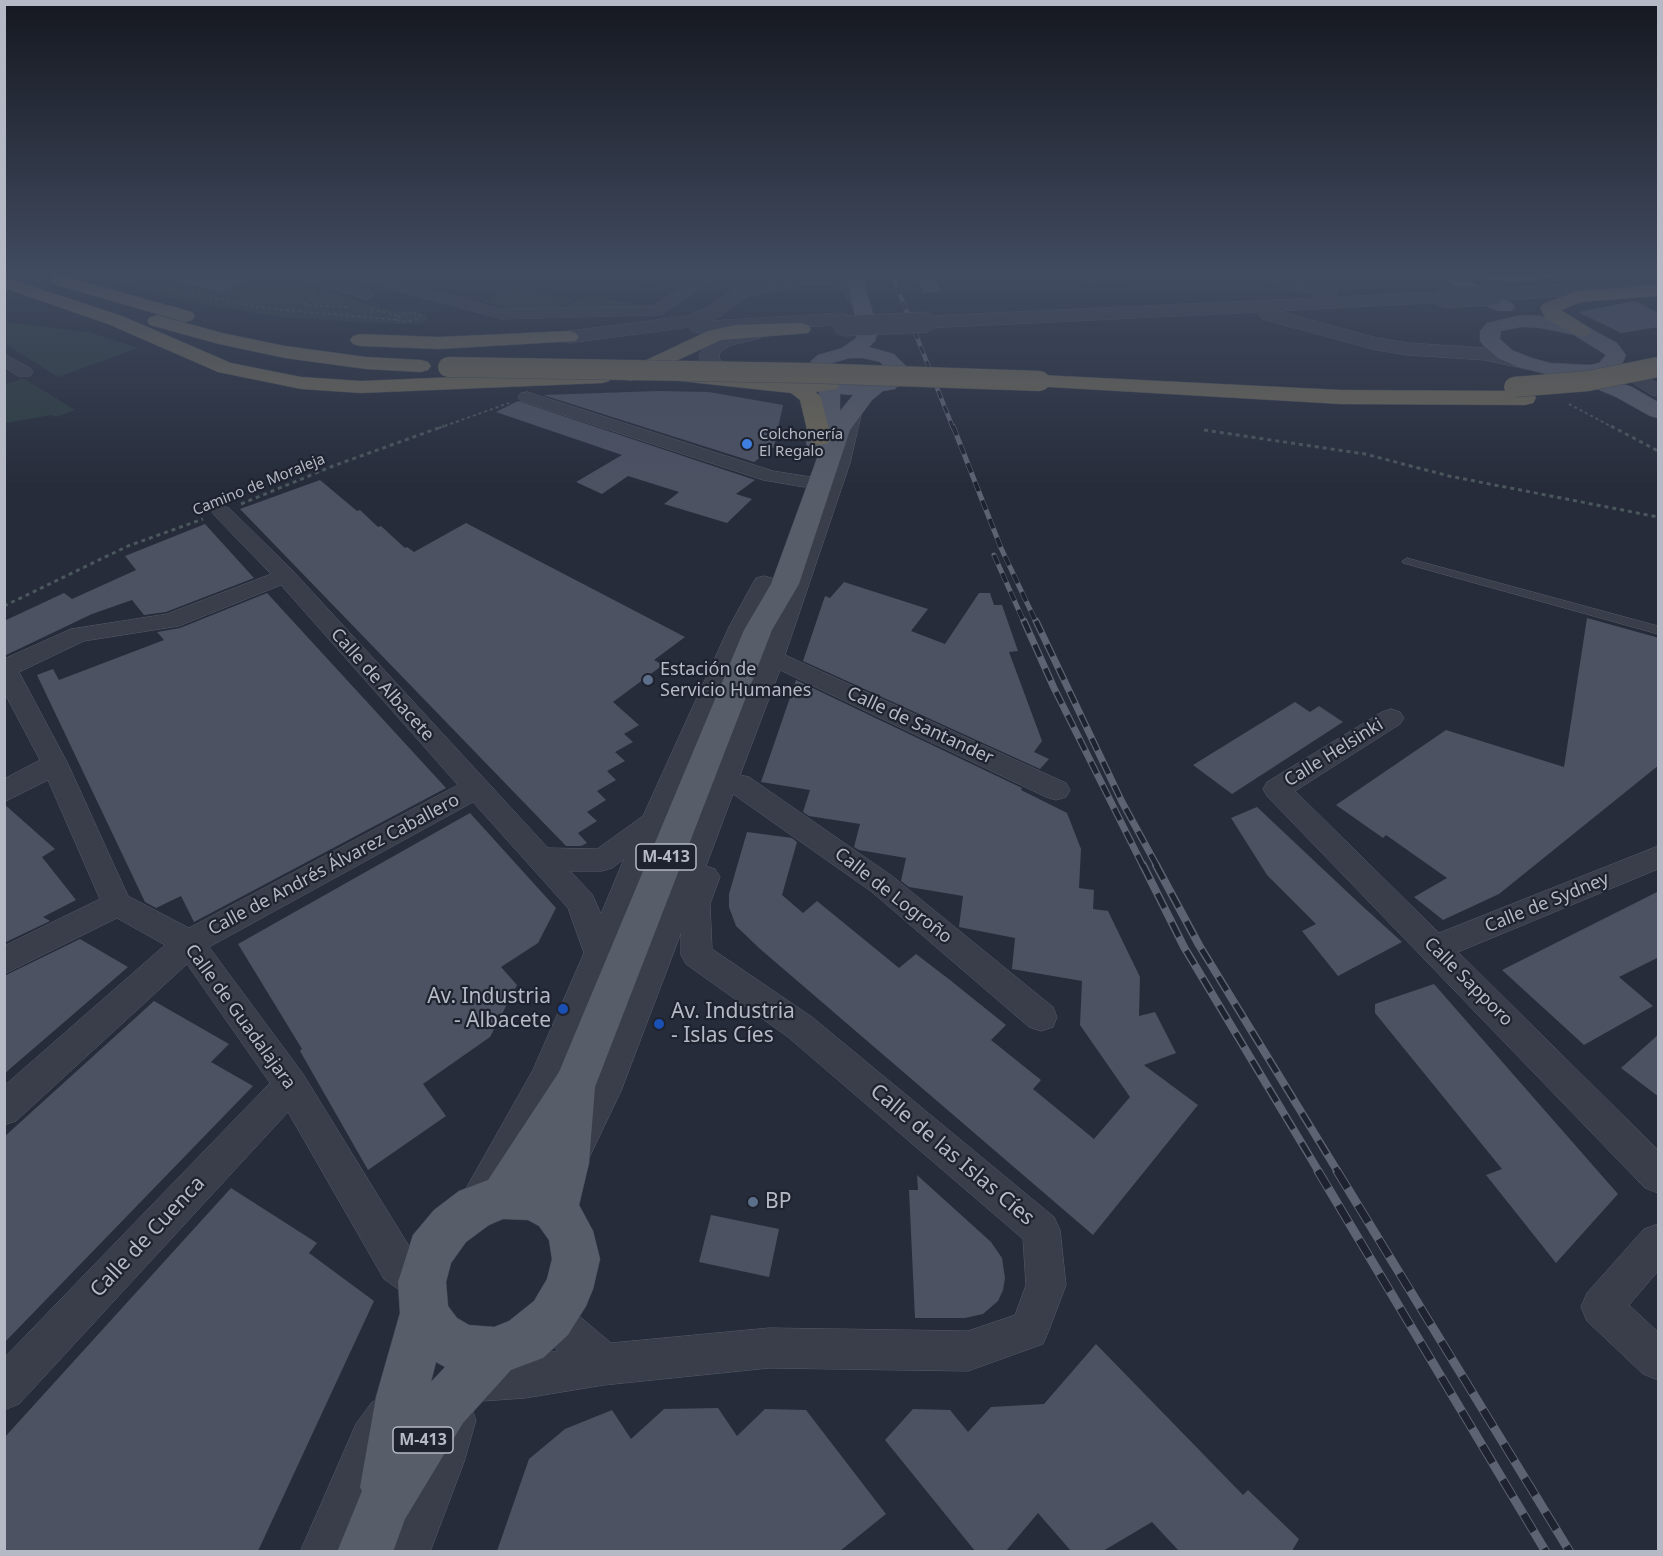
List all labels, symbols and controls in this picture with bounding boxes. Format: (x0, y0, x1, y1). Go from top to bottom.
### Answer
place label: Colchonería El Regalo (759, 426, 843, 461)
marker: Colchonería El Regalo (740, 437, 754, 451)
street label: Camino de Moraleja (190, 450, 328, 520)
street label: Calle de Albacete (326, 624, 438, 746)
place label: Estación de Servicio Humanes (660, 659, 811, 702)
marker: Estación de Servicio Humanes (641, 673, 655, 687)
street label: Calle de Santander (843, 683, 997, 769)
street label: Calle Helsinki (1281, 714, 1387, 792)
street label: Calle de Andrés Álvarez Caballero (205, 789, 463, 941)
road number: M-413 (636, 844, 696, 870)
street label: Calle de Logroño (830, 844, 956, 948)
street label: Calle de Sydney (1482, 868, 1612, 938)
street label: Calle Sapporo (1419, 933, 1517, 1031)
street label: Calle de Guadalajara (180, 940, 300, 1094)
place label: Av. Industria - Albacete (427, 984, 551, 1034)
place label: Av. Industria - Islas Cíes (671, 999, 795, 1049)
marker: Av. Industria - Albacete (556, 1002, 570, 1016)
marker: Av. Industria - Islas Cíes (652, 1017, 666, 1031)
street label: Calle de las Islas Cíes (865, 1079, 1039, 1231)
street label: Calle de Cuenca (85, 1171, 211, 1303)
place label: BP (765, 1189, 791, 1215)
marker: BP (746, 1195, 760, 1209)
road number: M-413 (393, 1427, 453, 1453)

